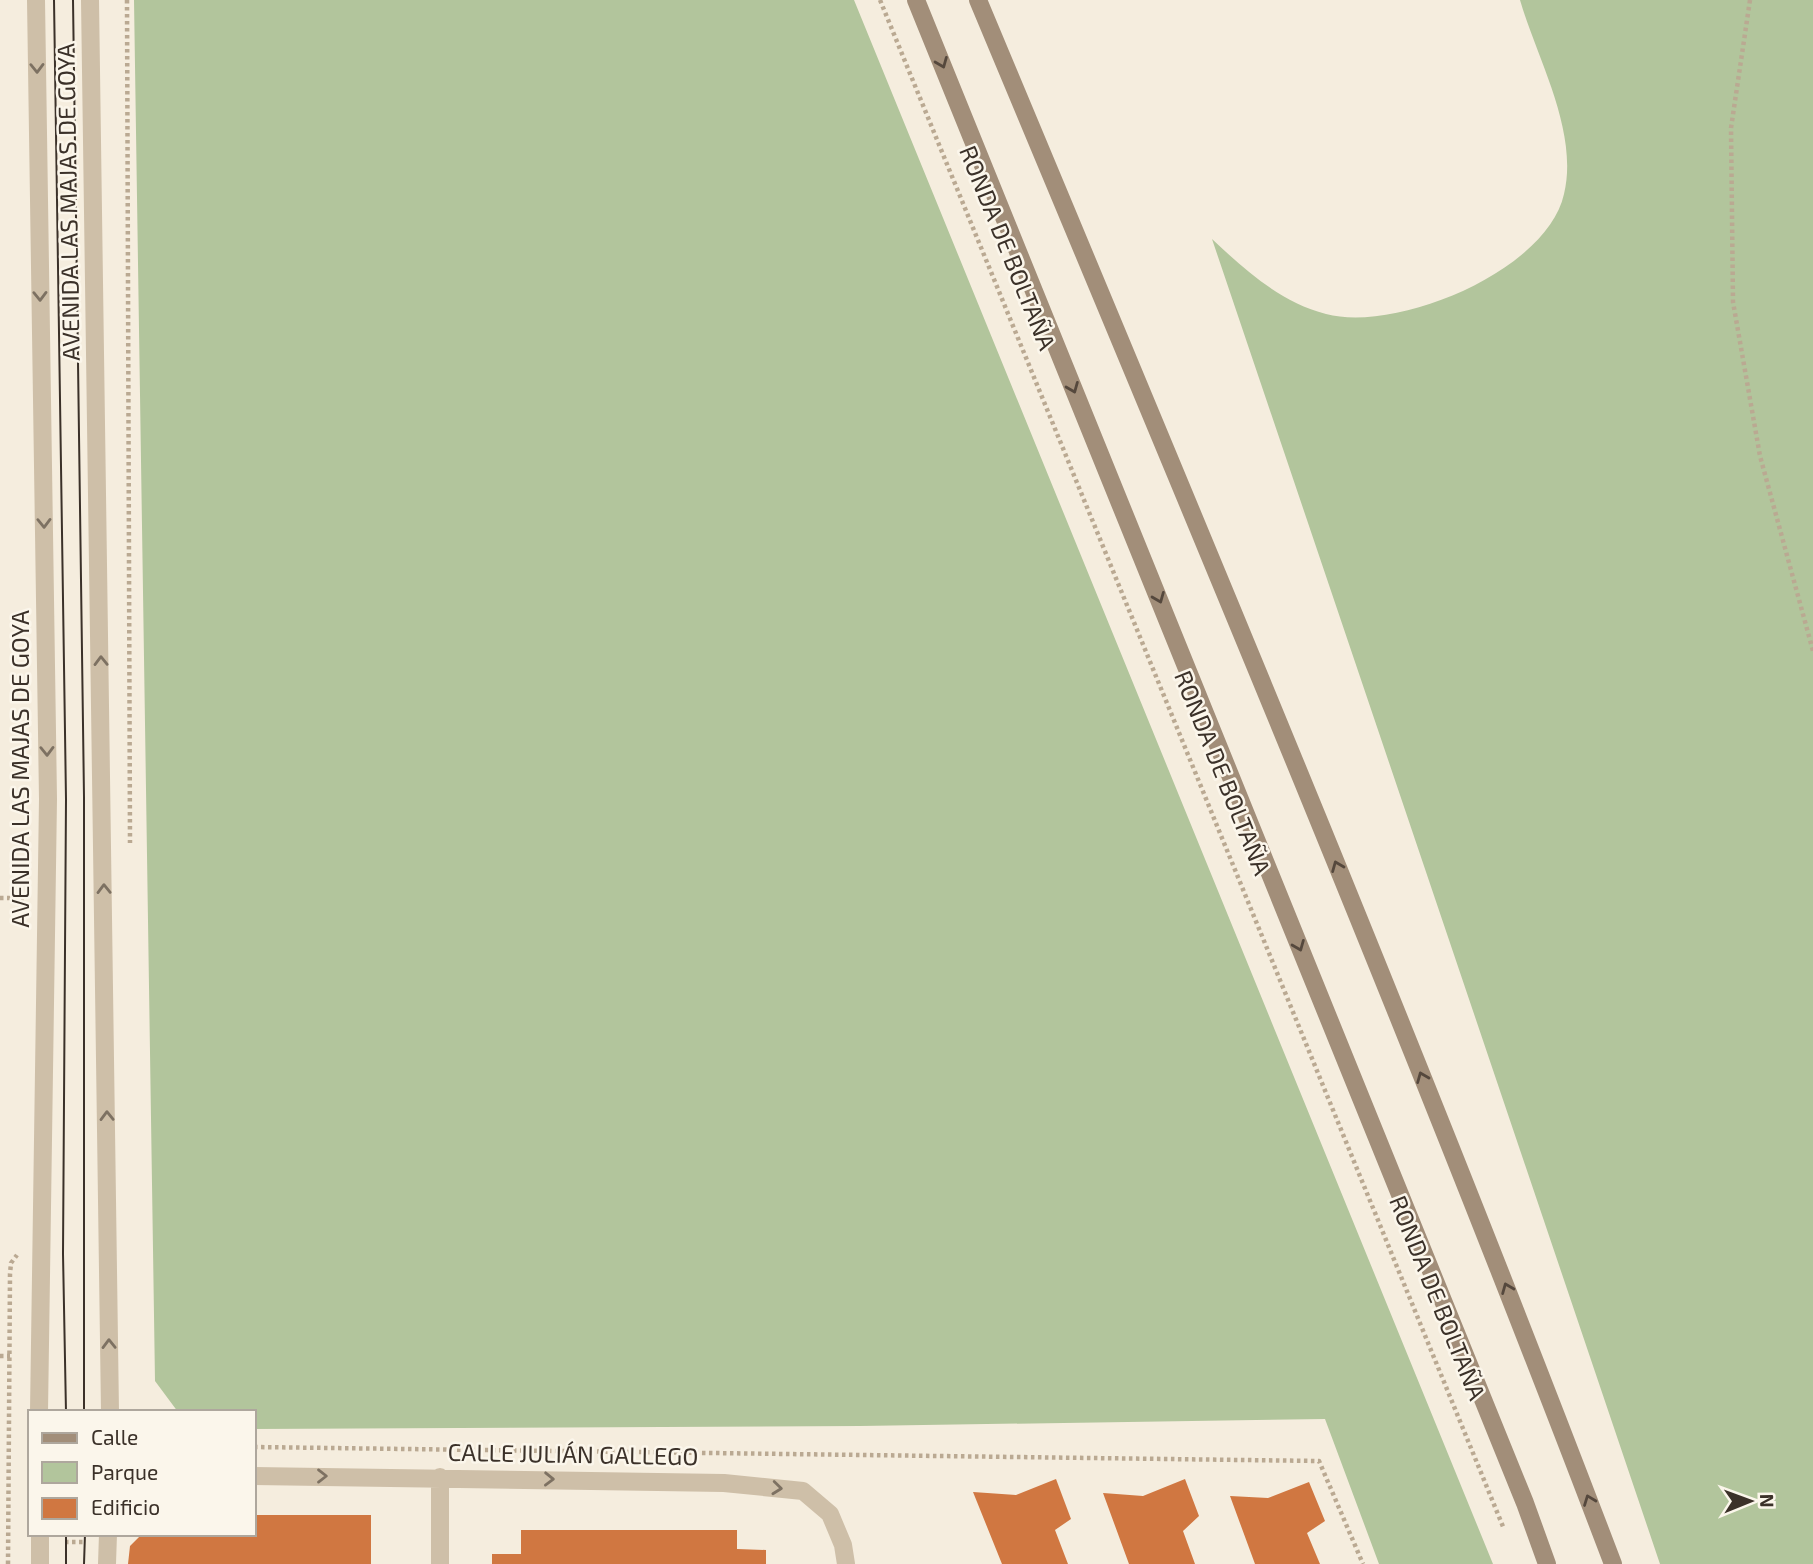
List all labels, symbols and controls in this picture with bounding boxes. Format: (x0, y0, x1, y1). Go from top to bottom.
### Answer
street label: AVENIDA LAS MAJAS DE GOYA (50, 43, 85, 361)
one-way arrow (933, 57, 947, 69)
one-way arrow (29, 63, 45, 74)
street label: RONDA DE BOLTAÑA (954, 141, 1063, 354)
one-way arrow (33, 290, 48, 301)
one-way arrow (1065, 381, 1079, 393)
one-way arrow (36, 518, 52, 529)
one-way arrow (1150, 592, 1164, 604)
street label: AVENIDA LAS MAJAS DE GOYA (5, 610, 34, 928)
one-way arrow (93, 655, 109, 666)
street label: RONDA DE BOLTAÑA (1169, 666, 1278, 879)
one-way arrow (39, 746, 55, 756)
one-way arrow (1331, 861, 1345, 873)
one-way arrow (96, 883, 112, 893)
one-way arrow (1291, 939, 1305, 951)
one-way arrow (1416, 1072, 1430, 1084)
one-way arrow (99, 1110, 114, 1121)
street label: RONDA DE BOLTAÑA (1384, 1191, 1493, 1404)
one-way arrow (1502, 1282, 1516, 1294)
one-way arrow (101, 1338, 117, 1348)
legend (28, 1410, 256, 1536)
text: Calle (91, 1424, 138, 1449)
street label: CALLE JULIÁN GALLEGO (447, 1437, 699, 1470)
text: Parque (91, 1459, 158, 1484)
north arrow (1715, 1466, 1785, 1536)
one-way arrow (317, 1468, 328, 1484)
one-way arrow (544, 1472, 555, 1487)
one-way arrow (771, 1480, 782, 1495)
text: Edificio (91, 1494, 160, 1519)
text: N (1756, 1494, 1779, 1508)
one-way arrow (1583, 1495, 1597, 1507)

